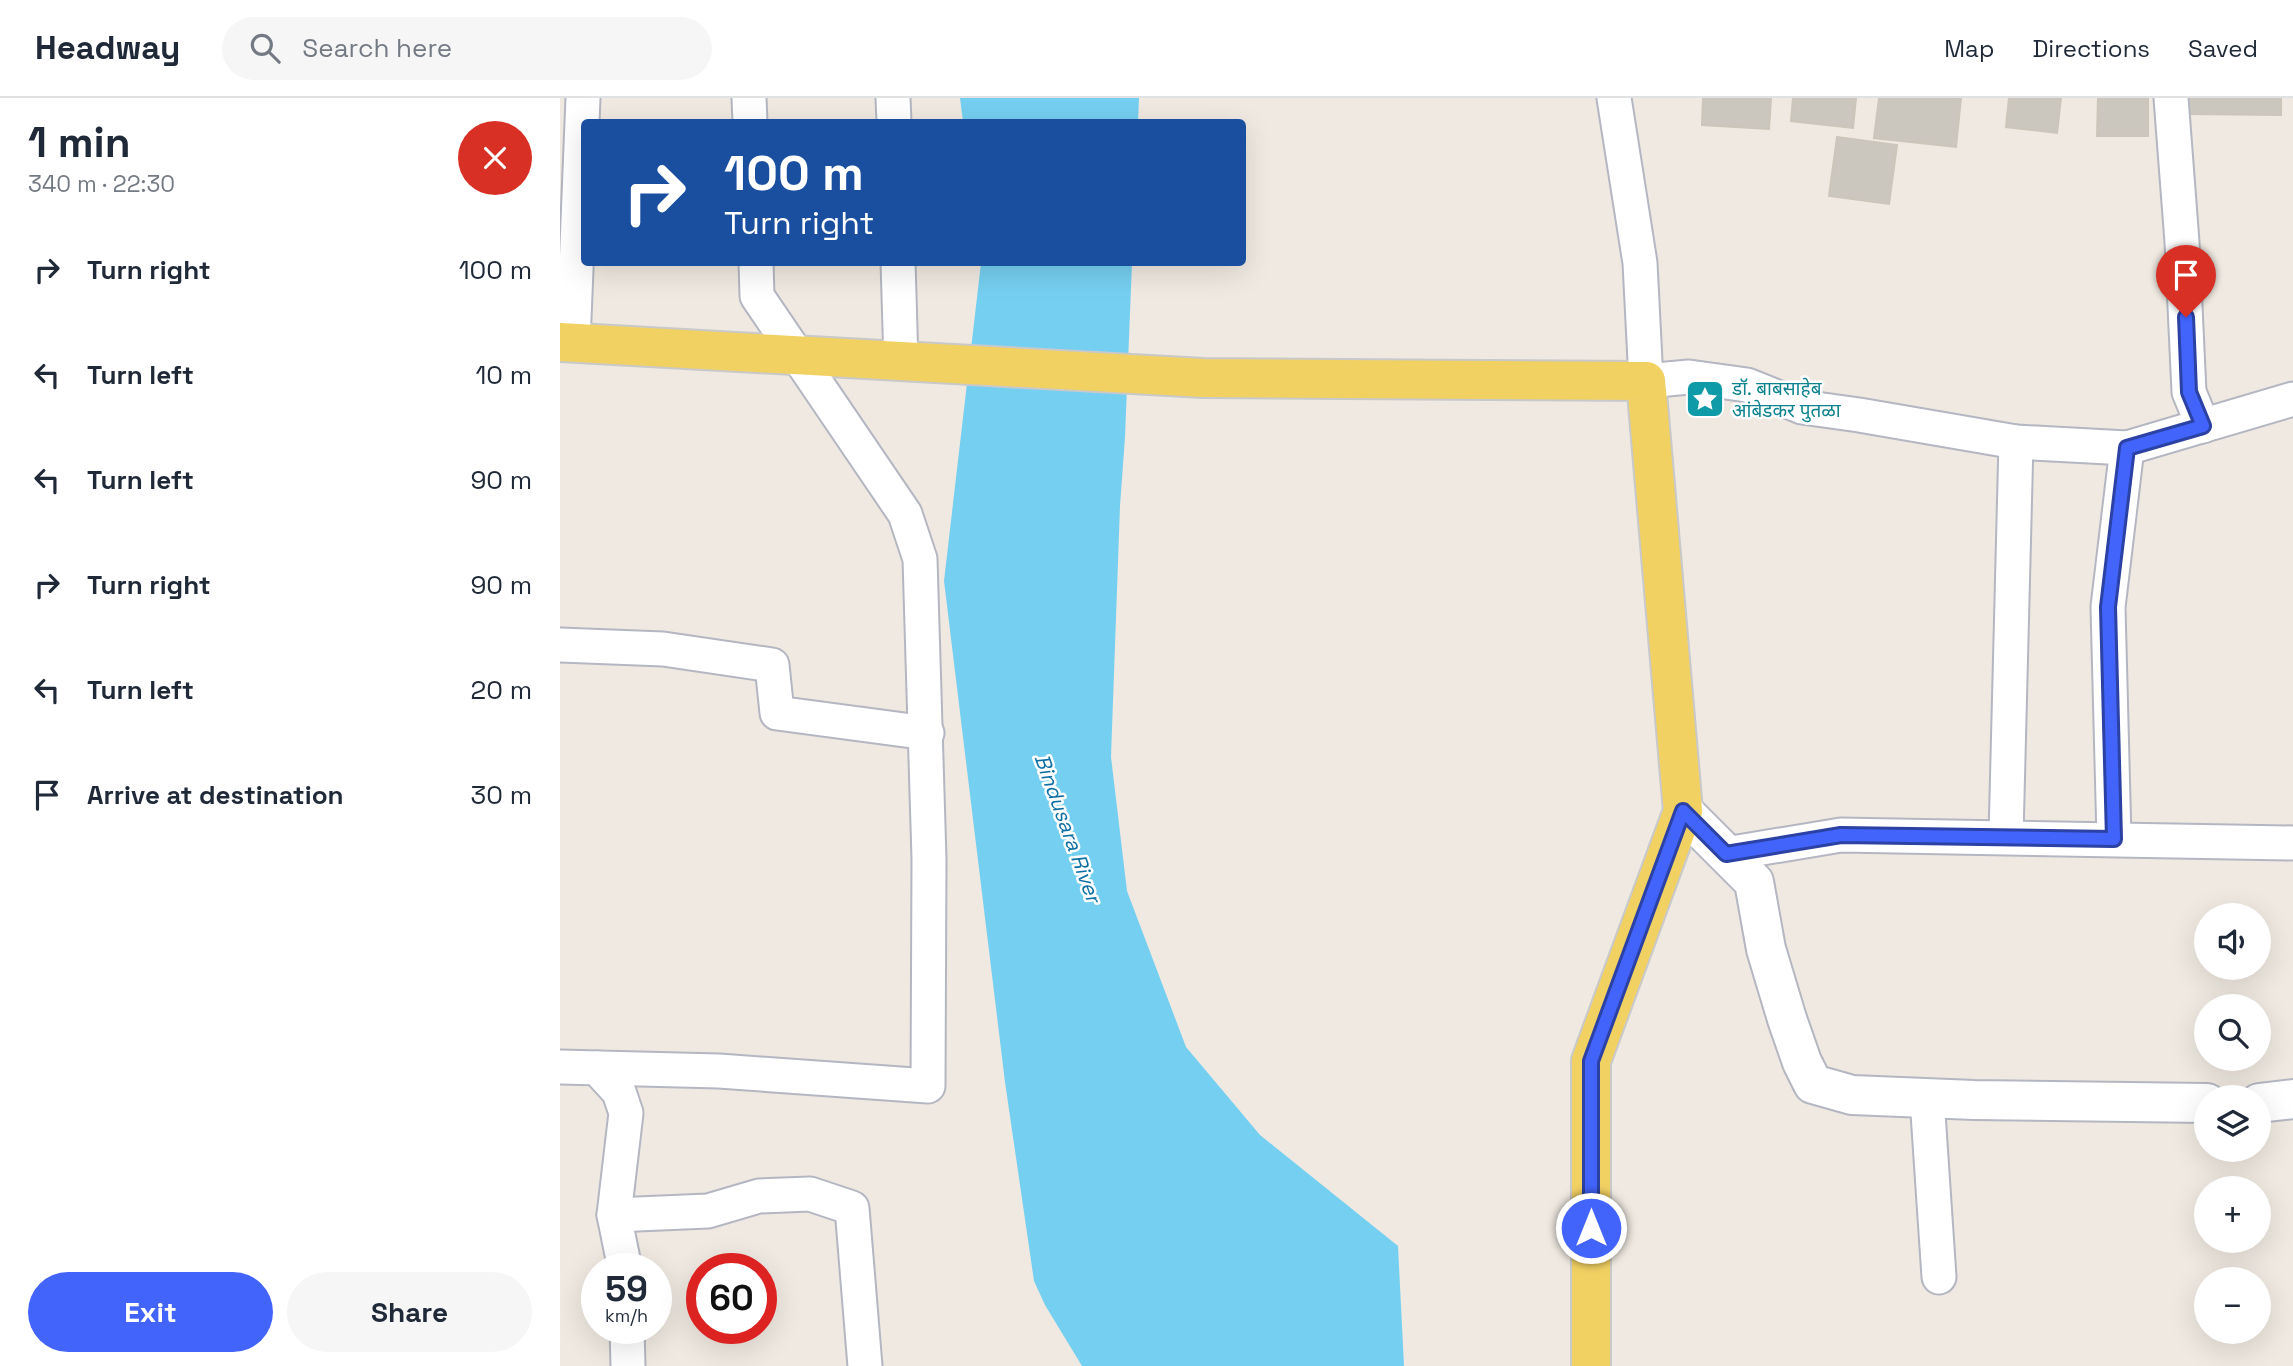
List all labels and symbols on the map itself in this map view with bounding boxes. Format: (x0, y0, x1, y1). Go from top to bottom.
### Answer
pin (2156, 245, 2216, 317)
place label: डॉ. बाबसाहेब आंबेडकर पुतळा (1731, 376, 1842, 423)
place icon: डॉ. बाबसाहेब आंबेडकर पुतळा (1684, 378, 1726, 420)
water label: Bindusara River (1029, 750, 1108, 908)
position arrow (1554, 1191, 1628, 1265)
speed limit sign: 60 (686, 1253, 777, 1344)

